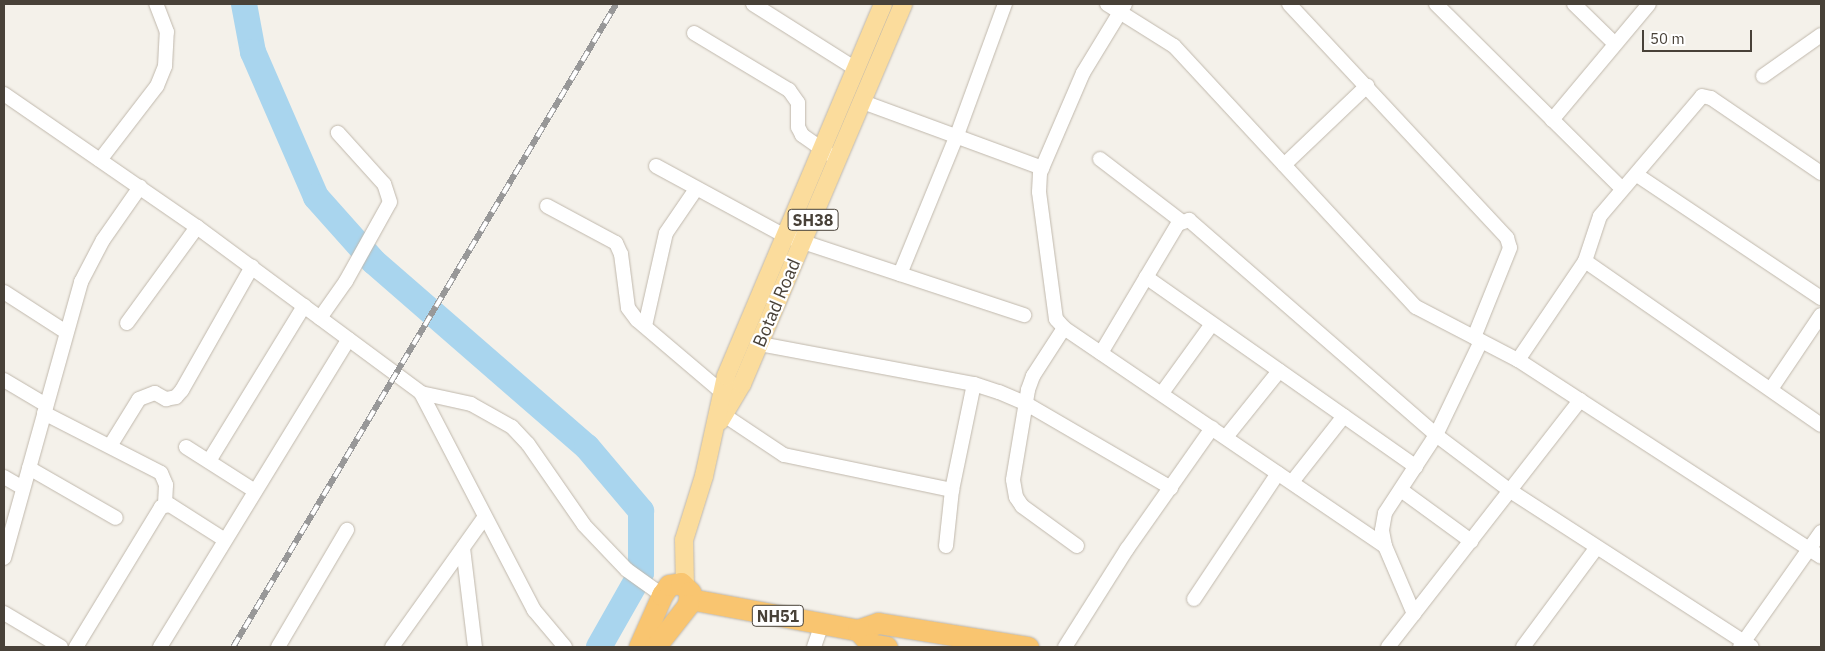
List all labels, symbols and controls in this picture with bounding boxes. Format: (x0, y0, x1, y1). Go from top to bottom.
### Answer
scale bar (1645, 20, 1755, 52)
text: 50 m (1650, 29, 1685, 48)
road number: SH38 (787, 206, 839, 234)
street label: Botad Road (749, 256, 805, 350)
road number: NH51 (752, 602, 804, 630)

